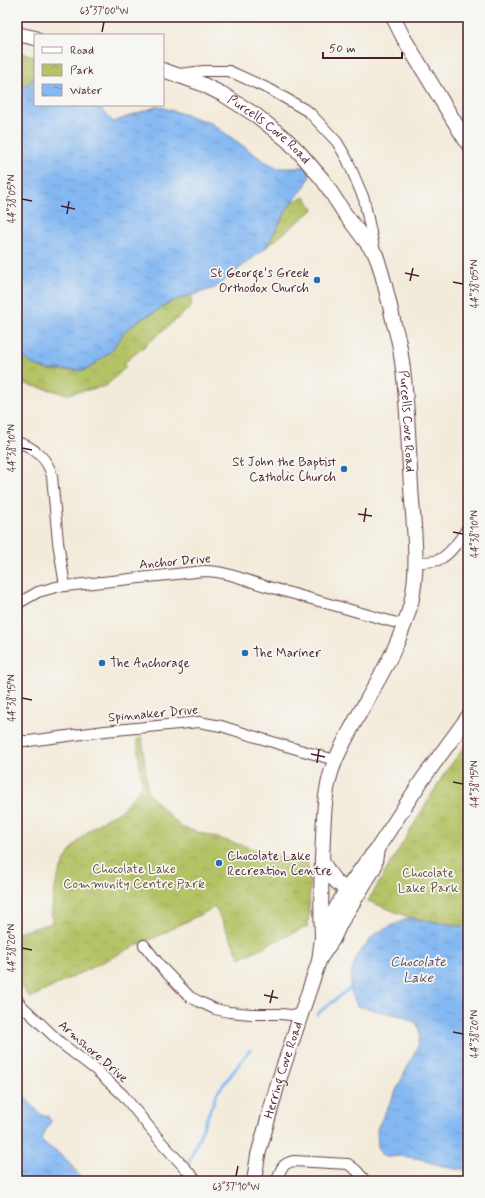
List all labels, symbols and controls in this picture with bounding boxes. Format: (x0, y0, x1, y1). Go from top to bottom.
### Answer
text: 63°37'00"W (80, 4, 128, 18)
legend (34, 34, 164, 106)
scale bar (323, 34, 402, 60)
text: 50 m (329, 41, 356, 57)
text: Road (70, 43, 94, 59)
text: Park (70, 63, 94, 79)
text: Water (70, 83, 102, 99)
street label: Purcells Cove Road (224, 91, 314, 168)
text: 44°38'05"N (5, 174, 19, 223)
text: 44°38'05"N (468, 259, 482, 308)
place label: St George's Greek Orthodox Church (210, 265, 309, 297)
marker: St George's Greek Orthodox Church (312, 275, 322, 285)
street label: Purcells Cove Road (395, 369, 419, 473)
text: 44°38'10"N (5, 424, 19, 472)
place label: St John the Baptist Catholic Church (232, 454, 336, 486)
marker: St John the Baptist Catholic Church (339, 464, 349, 474)
text: 44°38'10"N (468, 510, 482, 558)
street label: Anchor Drive (139, 550, 212, 574)
place label: The Mariner (253, 645, 322, 662)
marker: The Mariner (240, 648, 250, 658)
place label: The Anchorage (110, 655, 190, 674)
marker: The Anchorage (97, 658, 107, 668)
text: 44°38'15"N (5, 674, 19, 722)
street label: Spinnaker Drive (107, 702, 199, 726)
text: 44°38'15"N (468, 760, 482, 808)
place label: Chocolate Lake Recreation Centre (227, 848, 332, 880)
marker: Chocolate Lake Recreation Centre (214, 858, 224, 868)
park label: Chocolate Lake Community Centre Park (63, 861, 205, 893)
park label: Chocolate Lake Park (398, 865, 459, 897)
text: 44°38'20"N (5, 924, 19, 972)
water label: Chocolate Lake (390, 953, 446, 987)
text: 44°38'20"N (468, 1010, 482, 1058)
street label: Armshore Drive (54, 1017, 132, 1087)
street label: Herring Cove Road (260, 1019, 307, 1120)
text: 63°37'10"W (212, 1180, 260, 1194)

